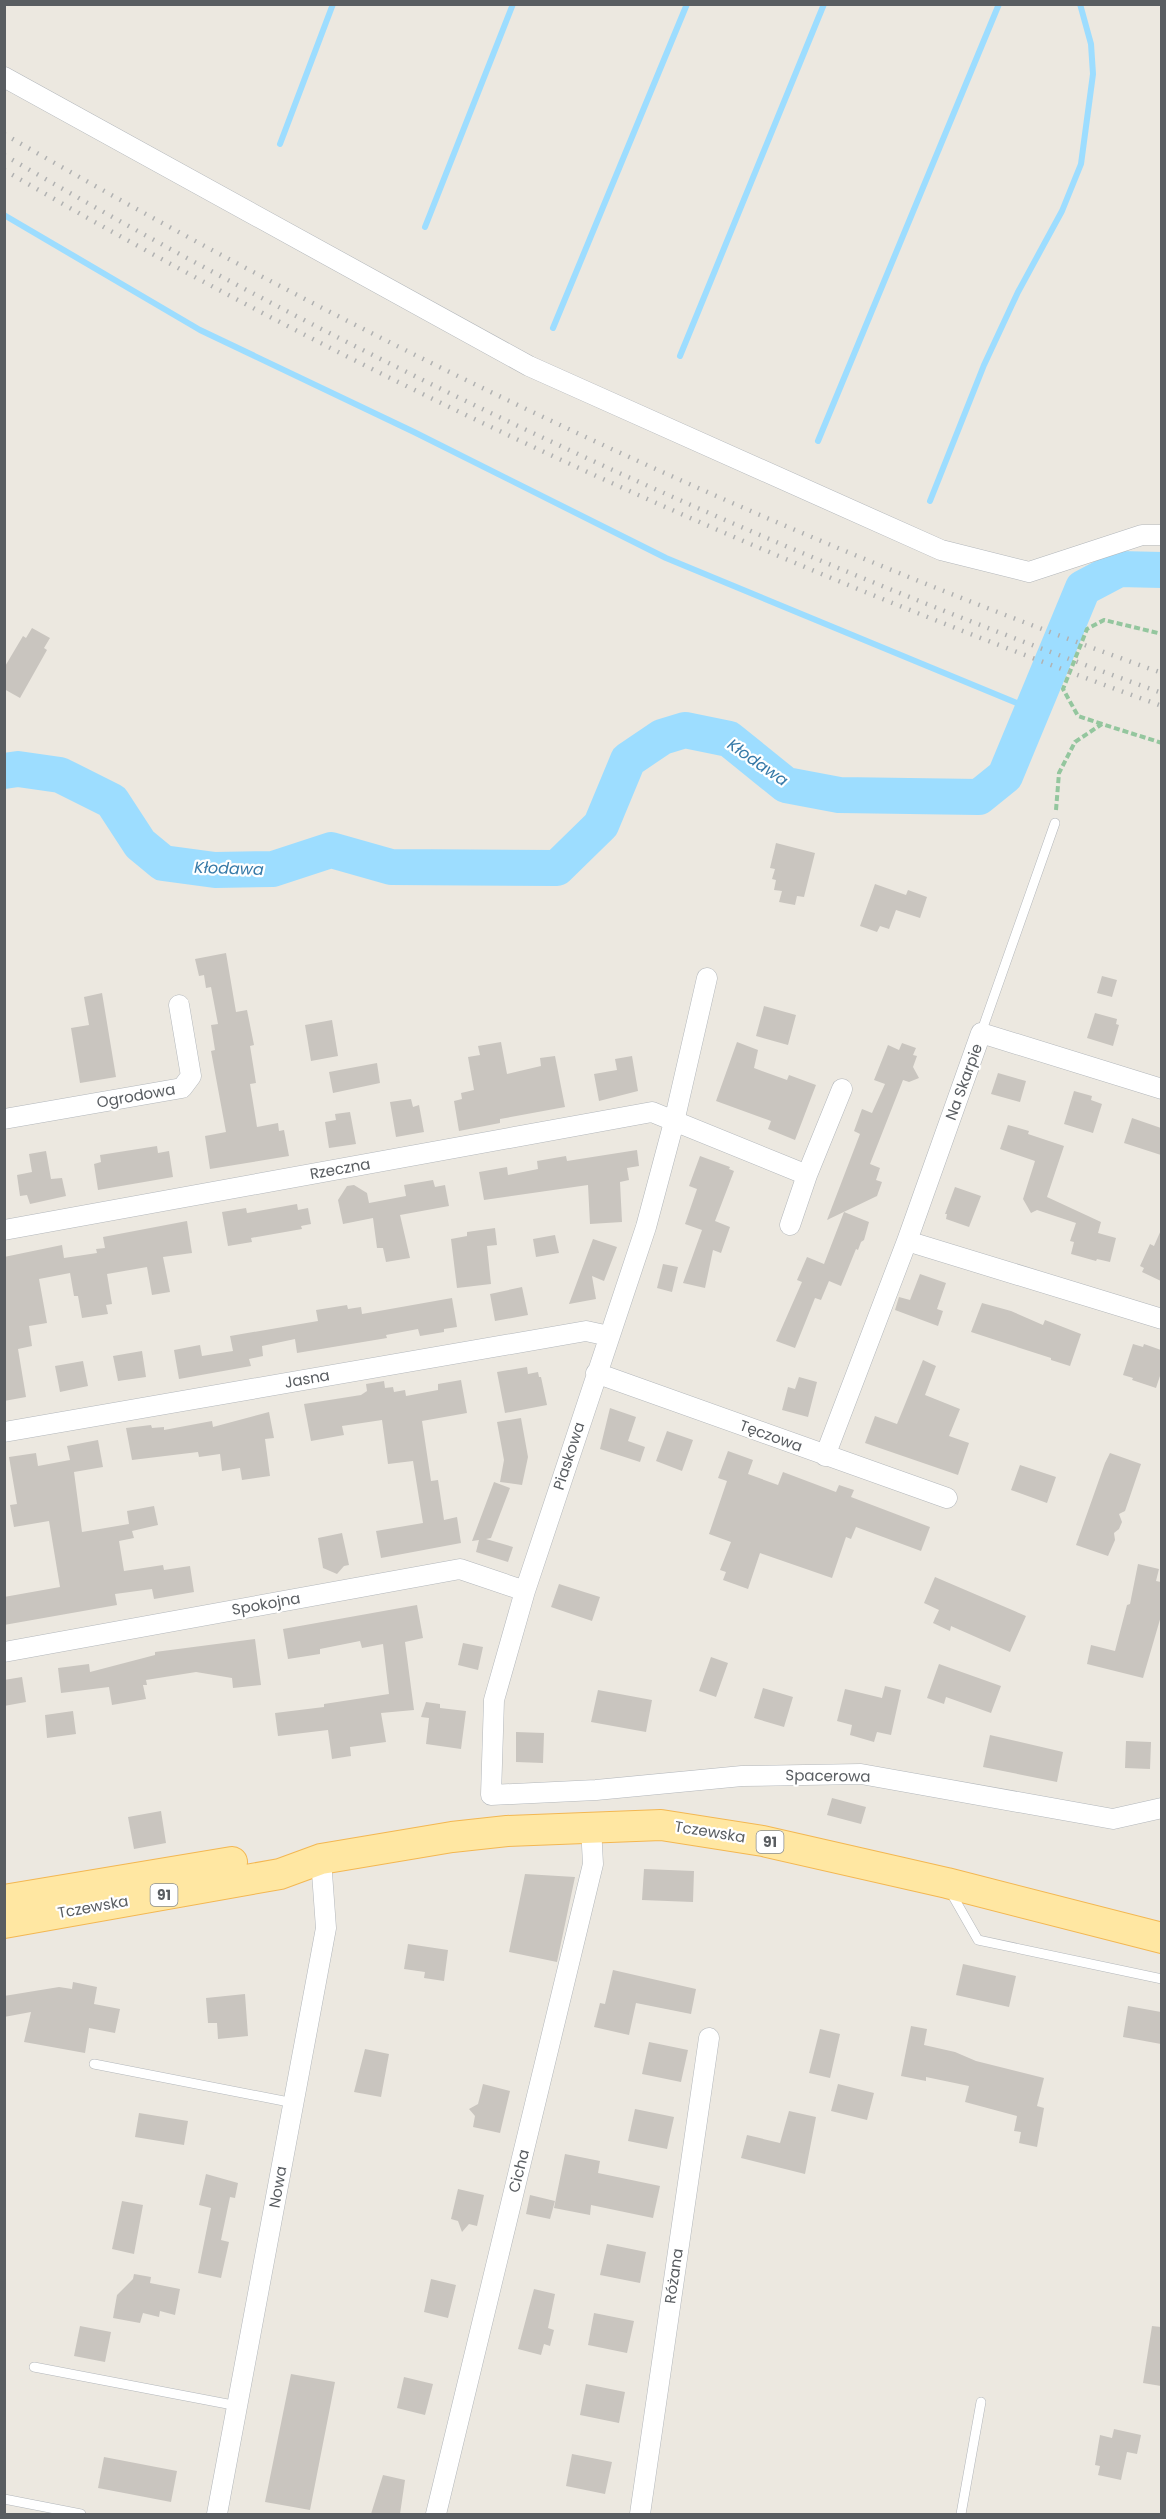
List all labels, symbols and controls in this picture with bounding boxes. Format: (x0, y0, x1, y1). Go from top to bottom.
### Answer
water label: Kłodawa (723, 733, 793, 792)
water label: Kłodawa (194, 856, 264, 881)
street label: Na Skarpie (940, 1041, 987, 1123)
street label: Ogrodowa (95, 1078, 177, 1113)
street label: Rzeczna (308, 1153, 372, 1184)
street label: Jasna (283, 1364, 331, 1393)
street label: Tęczowa (737, 1414, 805, 1457)
street label: Piaskowa (548, 1419, 589, 1492)
street label: Spokojna (230, 1587, 302, 1620)
street label: Spacerowa (785, 1764, 871, 1787)
street label: Tczewska (673, 1816, 747, 1847)
road number: 91 (756, 1831, 784, 1853)
road number: 91 (150, 1884, 178, 1906)
street label: Tczewska (56, 1890, 130, 1923)
street label: Cicha (503, 2147, 534, 2195)
street label: Nowa (263, 2164, 292, 2210)
street label: Różana (659, 2247, 688, 2305)

